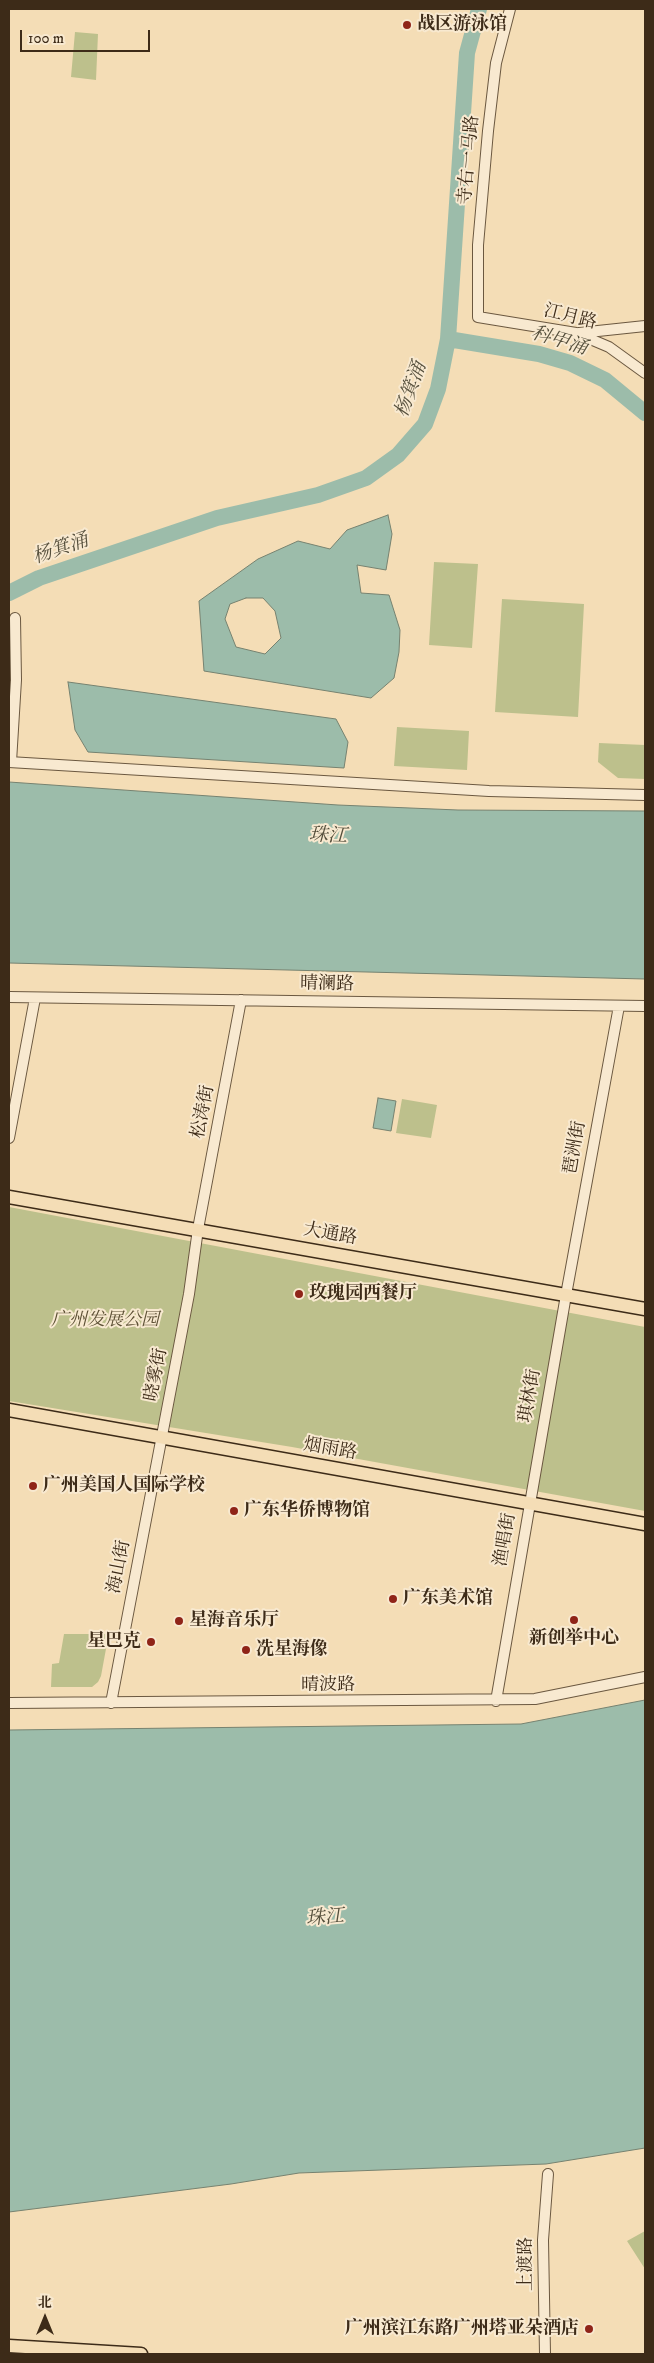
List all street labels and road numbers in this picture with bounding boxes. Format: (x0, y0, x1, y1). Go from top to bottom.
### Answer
street label: 寺右一马路 (455, 114, 485, 206)
street label: 江月路 (541, 301, 599, 335)
street label: 晴澜路 (300, 974, 354, 996)
street label: 松涛街 (188, 1083, 220, 1141)
street label: 琶洲街 (561, 1120, 591, 1176)
street label: 大通路 (302, 1220, 358, 1250)
street label: 晓雾街 (141, 1346, 173, 1404)
street label: 琪林街 (516, 1368, 546, 1424)
street label: 烟雨路 (302, 1435, 358, 1465)
street label: 渔唱街 (491, 1512, 521, 1568)
street label: 海山街 (104, 1538, 136, 1596)
street label: 晴波路 (301, 1675, 355, 1697)
street label: 上渡路 (516, 2237, 538, 2291)

